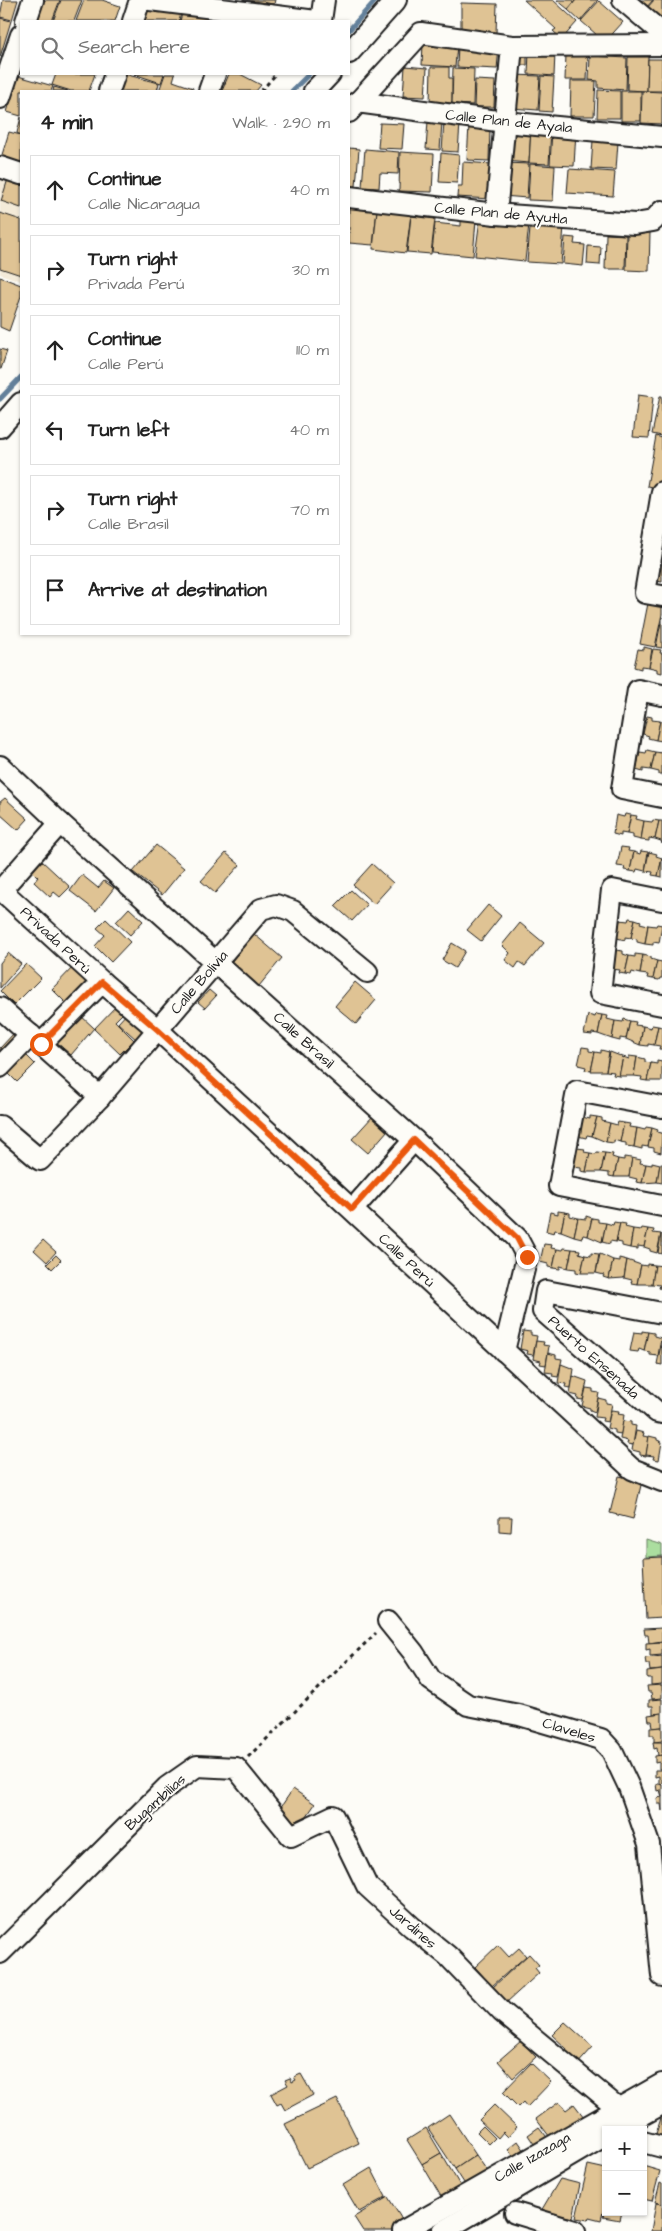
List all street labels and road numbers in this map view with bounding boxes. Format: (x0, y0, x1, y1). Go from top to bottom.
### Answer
street label: Calle Plan de Ayala (444, 104, 574, 140)
street label: Calle Plan de Ayutla (433, 197, 569, 231)
street label: Privada Perú (15, 902, 96, 979)
street label: Calle Bolivia (166, 946, 233, 1019)
street label: Calle Brasil (268, 1007, 339, 1074)
street label: Calle Perú (374, 1229, 440, 1292)
street label: Puerto Ensenada (543, 1311, 644, 1404)
street label: Claveles (540, 1712, 598, 1749)
street label: Bugambilias (120, 1769, 192, 1836)
street label: Jardines (384, 1901, 441, 1954)
street label: Calle Izazaga (490, 2127, 575, 2189)

